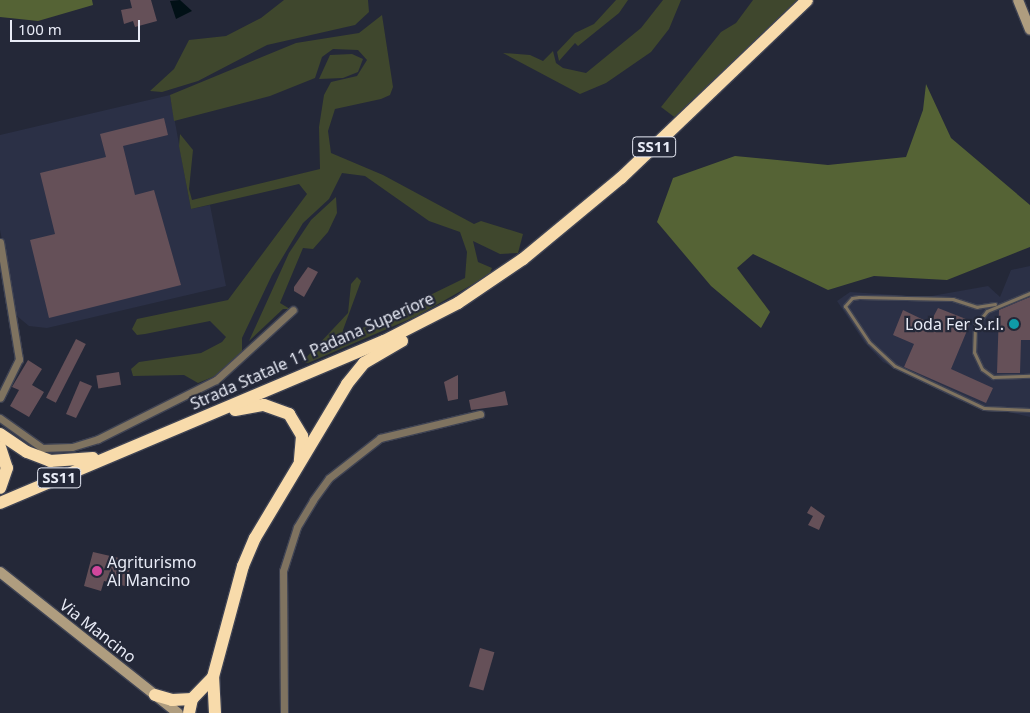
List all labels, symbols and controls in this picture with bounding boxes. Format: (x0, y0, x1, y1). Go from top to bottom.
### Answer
scale bar (12, 10, 142, 42)
text: 100 m (18, 19, 62, 39)
road number: SS11 (632, 134, 676, 160)
street label: Strada Statale 11 Padana Superiore (187, 288, 437, 414)
place label: Loda Fer S.r.l. (905, 314, 1004, 334)
marker: Loda Fer S.r.l. (1008, 318, 1020, 330)
road number: SS11 (36, 466, 82, 490)
place label: Agriturismo Al Mancino (107, 552, 197, 590)
marker: Agriturismo Al Mancino (91, 565, 103, 577)
street label: Via Mancino (56, 595, 140, 667)

